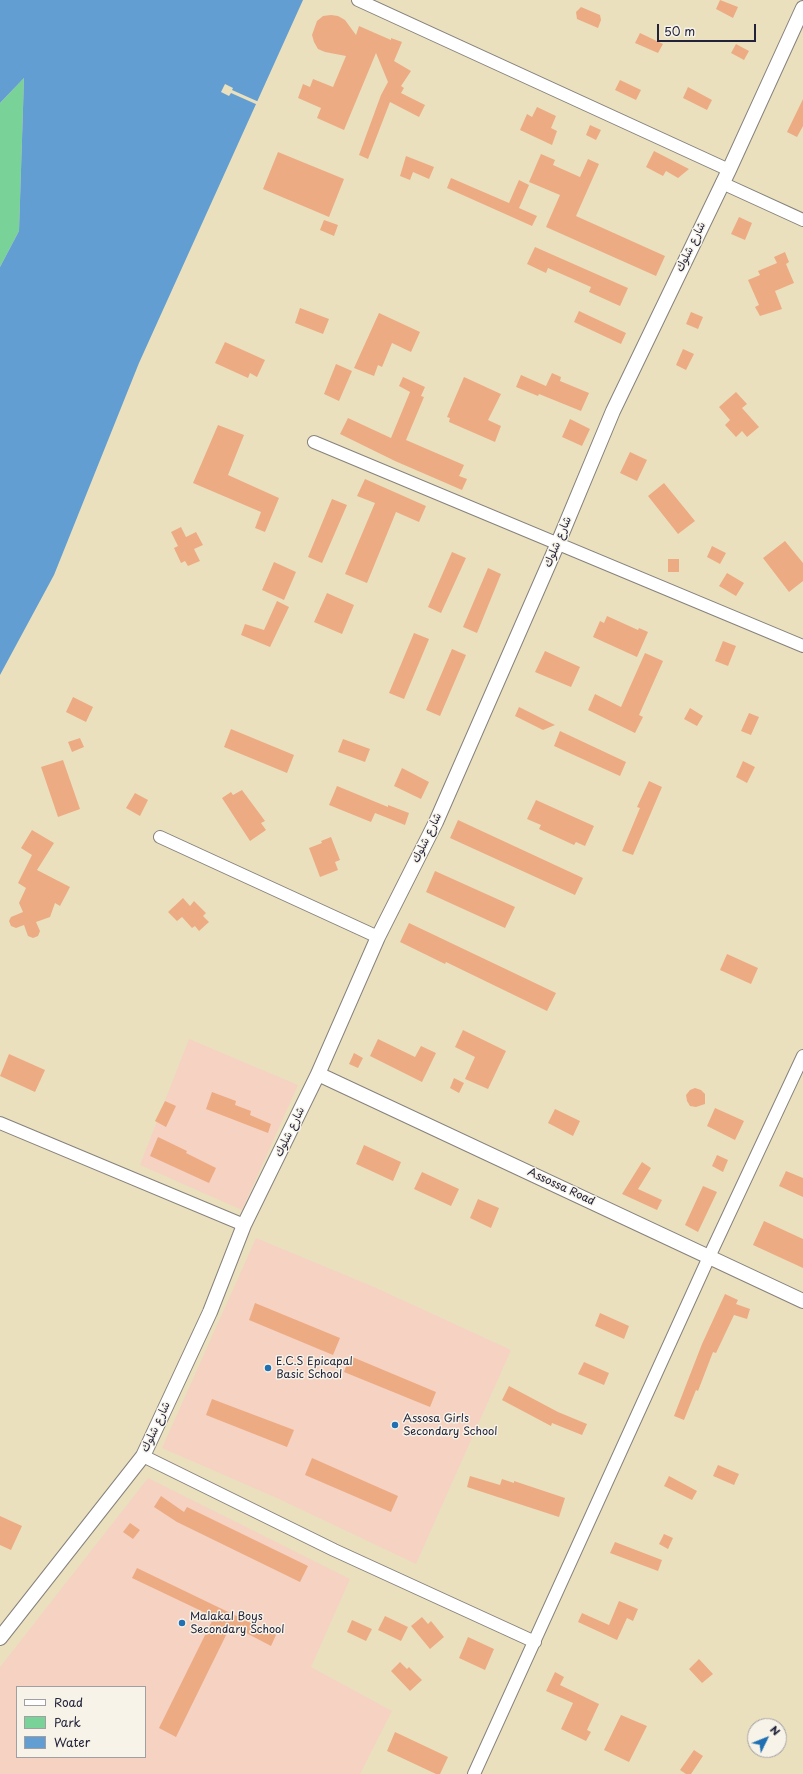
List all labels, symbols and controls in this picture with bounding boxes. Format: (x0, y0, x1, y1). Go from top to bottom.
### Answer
scale bar (659, 16, 758, 42)
text: 50 m (664, 22, 695, 40)
street label: شارع شلوك (673, 220, 709, 274)
street label: شارع شلوك (541, 515, 575, 569)
street label: شارع شلوك (409, 811, 445, 865)
street label: شارع شلوك (272, 1105, 308, 1159)
street label: Assossa Road (525, 1166, 597, 1208)
place label: E.C.S Epicapal Basic School (276, 1355, 353, 1381)
marker: E.C.S Epicapal Basic School (263, 1363, 273, 1373)
street label: شارع شلوك (139, 1400, 173, 1454)
place label: Assosa Girls Secondary School (403, 1412, 498, 1438)
marker: Assosa Girls Secondary School (390, 1420, 400, 1430)
place label: Malakal Boys Secondary School (190, 1610, 285, 1636)
marker: Malakal Boys Secondary School (177, 1618, 187, 1628)
legend (16, 1686, 146, 1758)
text: Road (54, 1693, 83, 1711)
text: Park (54, 1713, 81, 1731)
north arrow (747, 1718, 787, 1758)
text: N (766, 1721, 785, 1739)
text: Water (54, 1733, 90, 1751)

